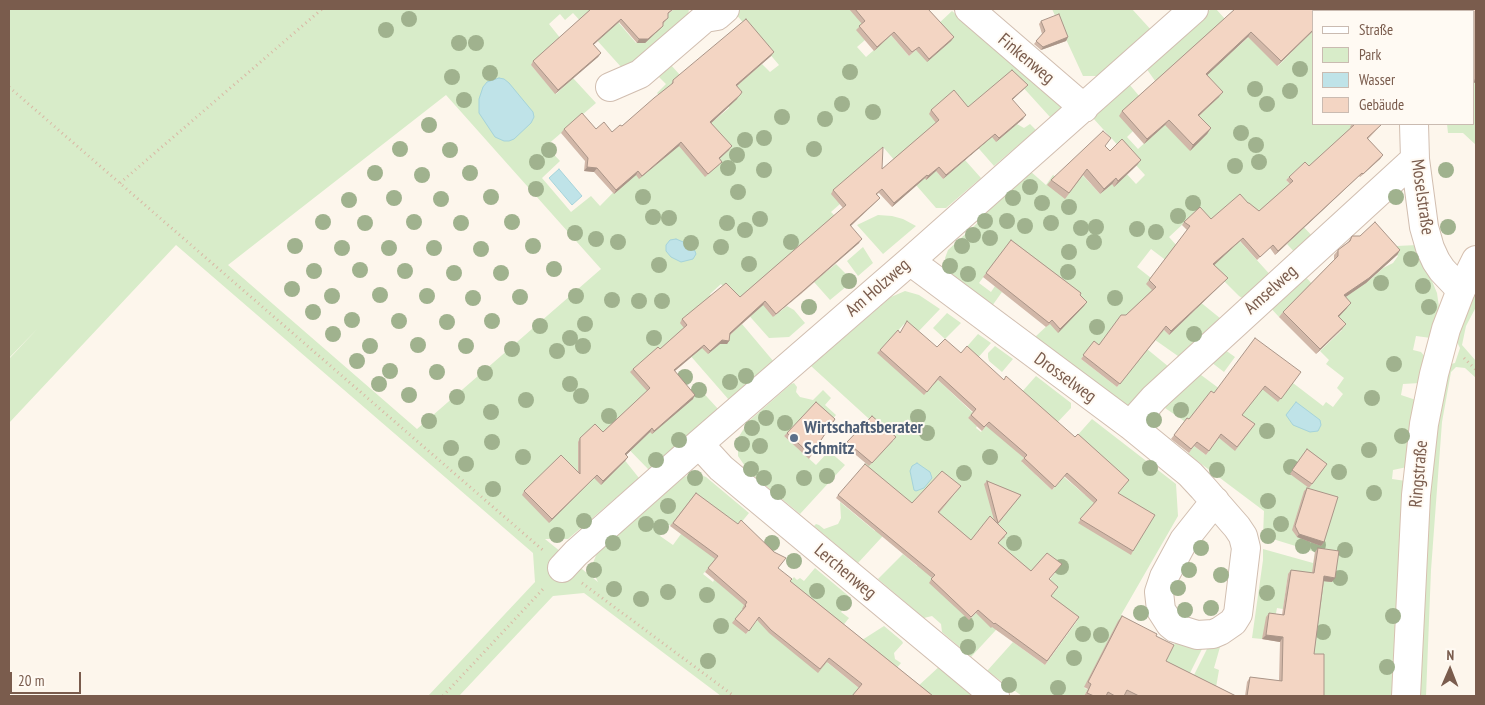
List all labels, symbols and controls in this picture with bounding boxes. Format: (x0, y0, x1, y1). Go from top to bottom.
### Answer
legend (1312, 10, 1475, 125)
text: Straße (1359, 20, 1393, 39)
street label: Finkenweg (993, 29, 1059, 89)
text: Park (1359, 45, 1381, 64)
text: Wasser (1359, 70, 1395, 89)
text: Gebäude (1359, 95, 1404, 114)
street label: Moselstraße (1406, 158, 1438, 236)
street label: Am Holzweg (842, 254, 914, 322)
street label: Amselweg (1240, 261, 1302, 319)
street label: Drosselweg (1030, 348, 1100, 408)
place label: Wirtschaftsberater Schmitz (804, 417, 923, 459)
marker: Wirtschaftsberater Schmitz (788, 432, 800, 444)
street label: Ringstraße (1405, 439, 1433, 509)
street label: Lerchenweg (810, 540, 880, 604)
north arrow (1425, 645, 1475, 695)
text: N (1446, 646, 1454, 664)
scale bar (12, 662, 84, 694)
text: 20 m (18, 671, 44, 690)

